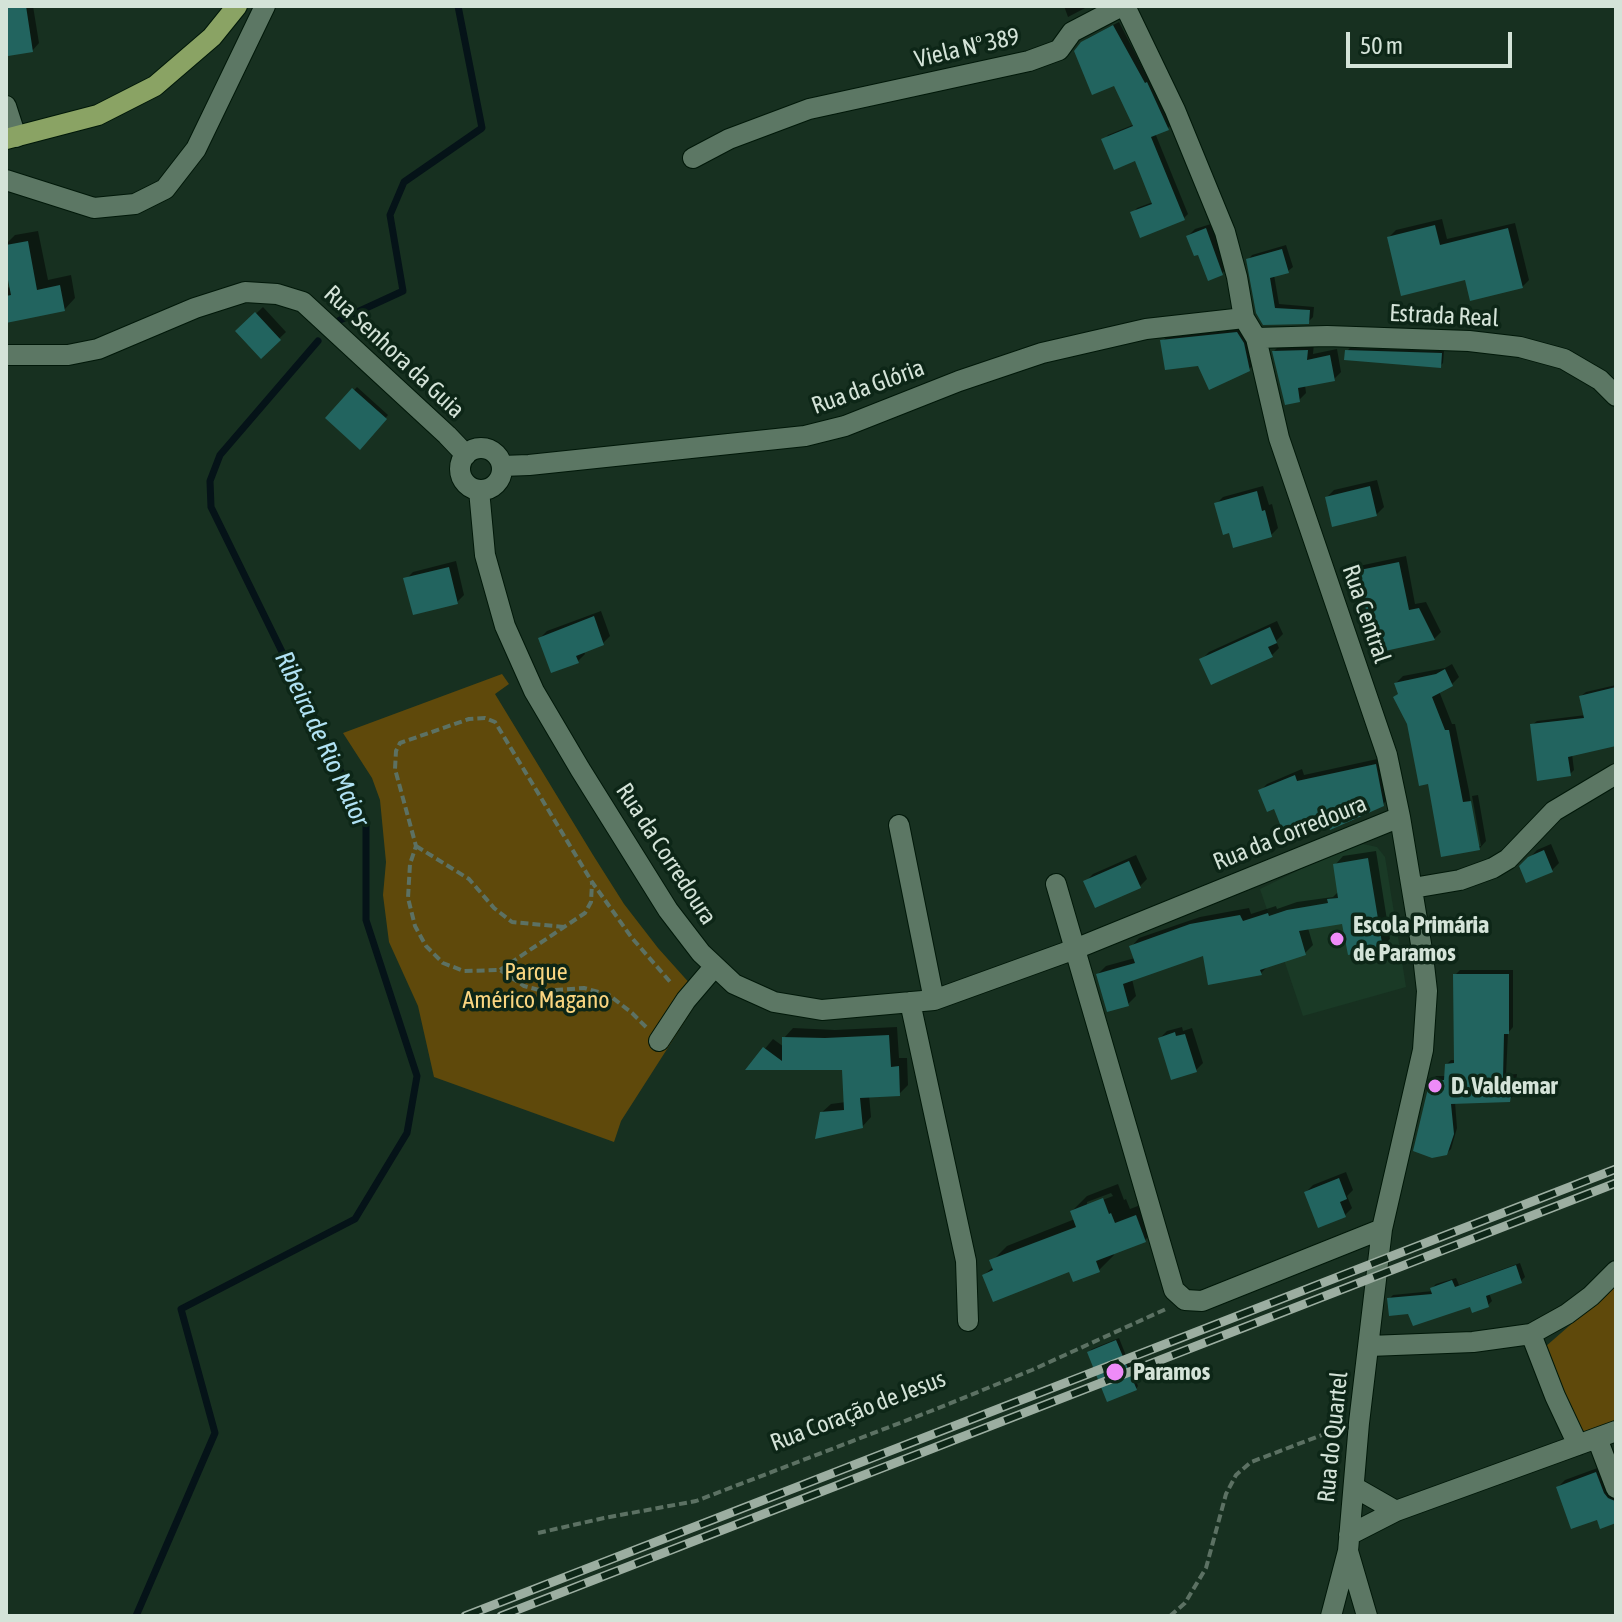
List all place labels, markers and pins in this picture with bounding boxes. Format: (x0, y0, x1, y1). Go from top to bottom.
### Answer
place label: Escola Primária de Paramos (1353, 911, 1489, 967)
marker: Escola Primária de Paramos (1328, 930, 1346, 948)
place label: D. Valdemar (1451, 1072, 1558, 1100)
marker: D. Valdemar (1426, 1077, 1444, 1095)
place label: Paramos (1133, 1358, 1210, 1386)
marker: Paramos (1104, 1361, 1126, 1383)

